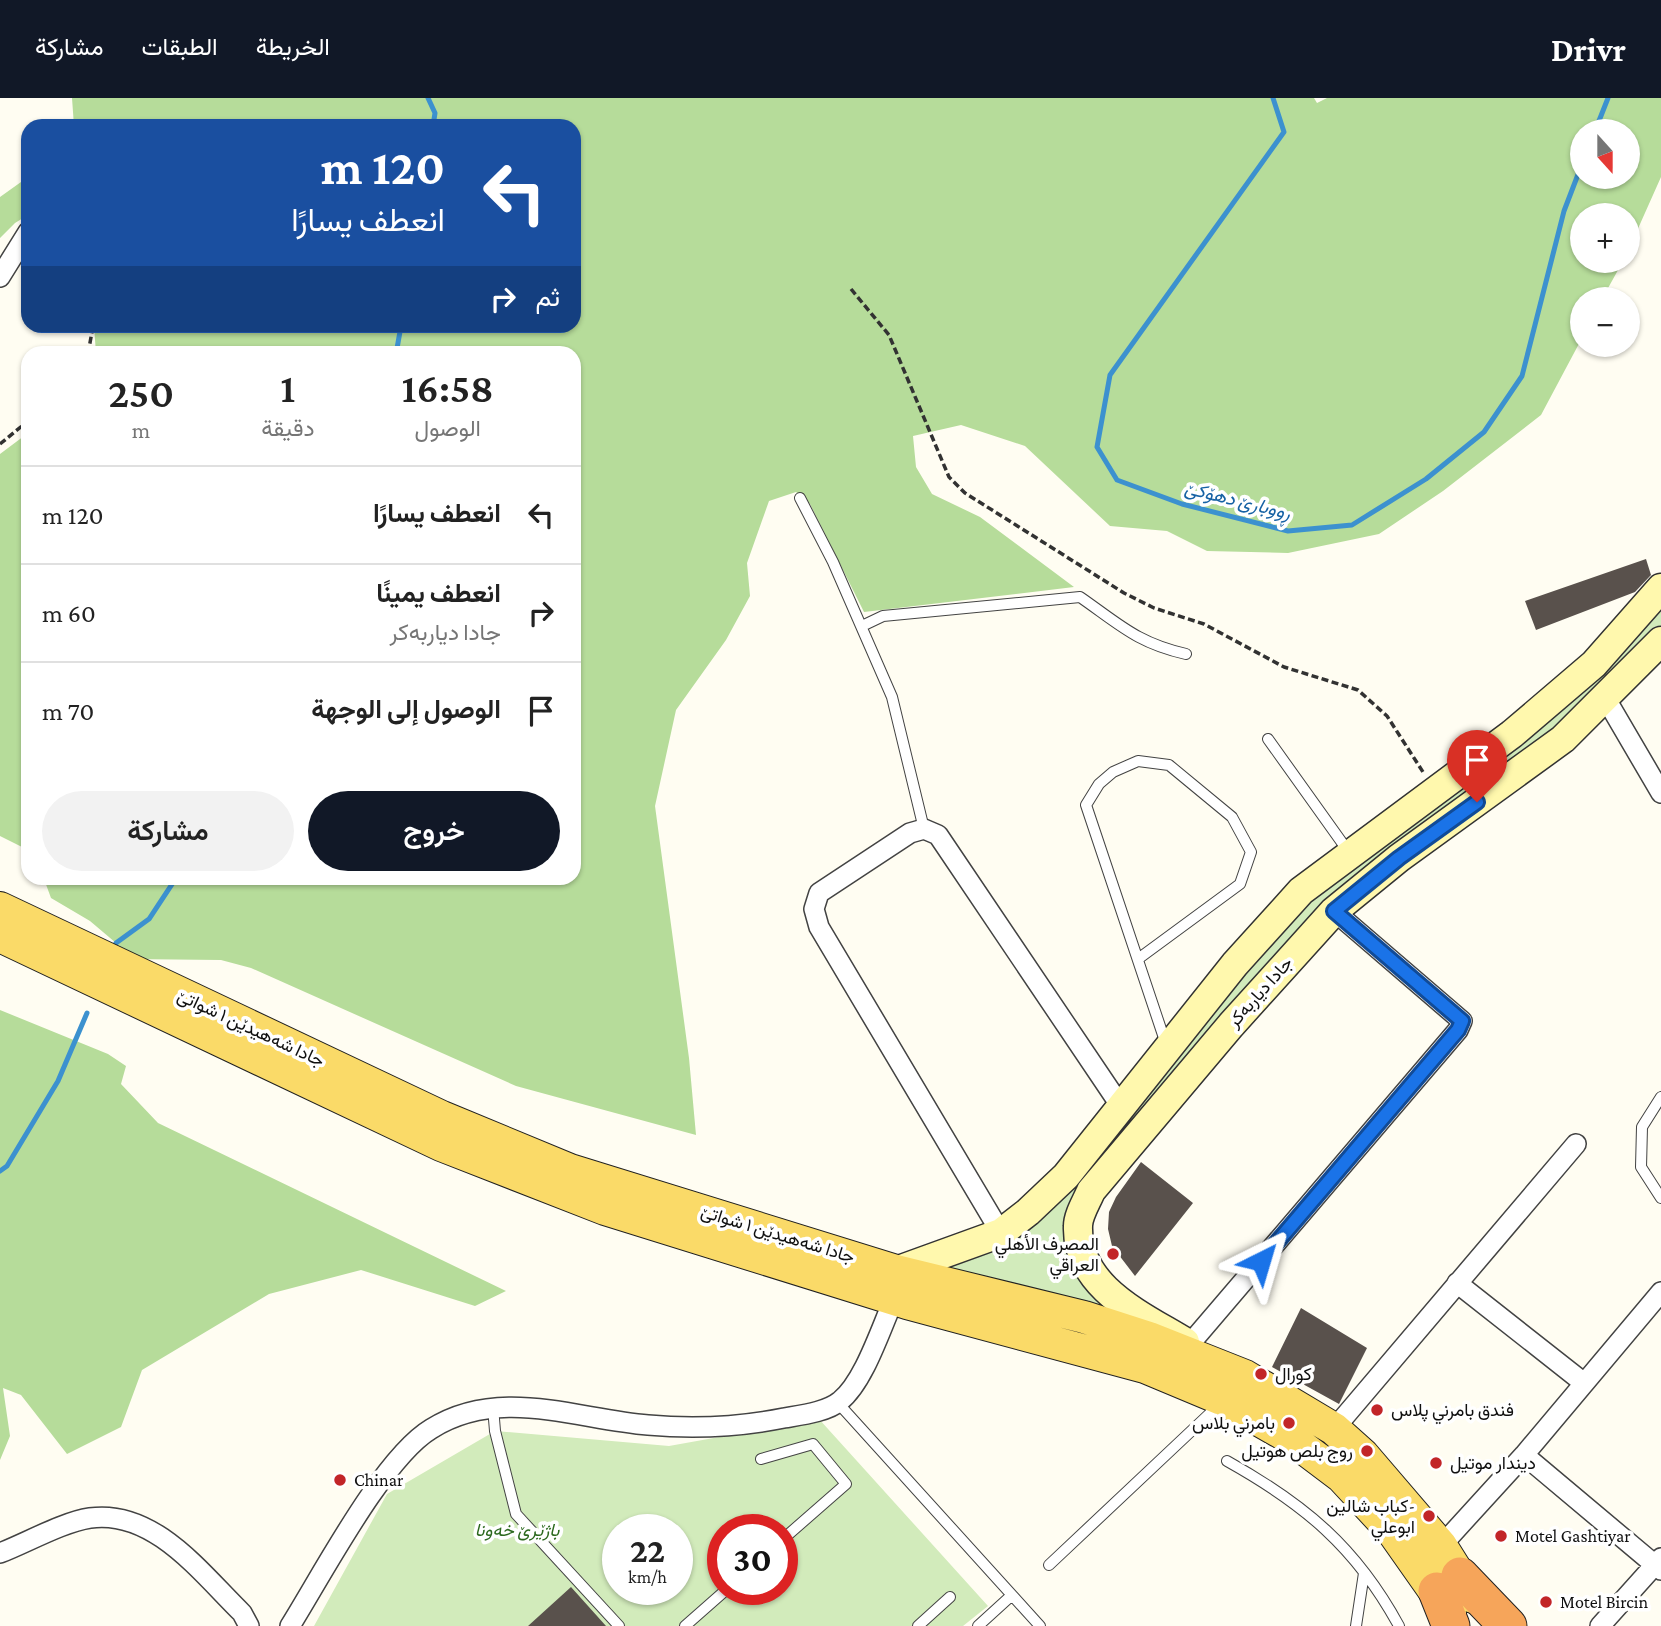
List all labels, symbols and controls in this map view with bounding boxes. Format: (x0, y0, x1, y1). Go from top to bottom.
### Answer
text: Drivr (1551, 31, 1626, 68)
text: مشاركة (35, 33, 103, 60)
text: الطبقات (141, 33, 218, 60)
text: الخريطة (256, 33, 330, 60)
north arrow (1570, 119, 1640, 189)
map controls (1570, 119, 1640, 357)
text: 120 m (321, 140, 445, 195)
icon: left (469, 147, 560, 238)
text: انعطف يسارًا (291, 202, 445, 238)
button: + (1570, 203, 1640, 273)
icon: right (484, 280, 522, 318)
text: ثم (536, 283, 560, 312)
button: − (1570, 287, 1640, 357)
text: 1 (280, 364, 295, 411)
text: 16:58 (402, 364, 494, 411)
text: 250 (108, 369, 174, 416)
text: دقيقة (261, 415, 314, 441)
text: الوصول (415, 415, 481, 441)
text: m (132, 417, 150, 443)
water label: ڕووبارێ دهۆكێ (1182, 477, 1294, 528)
icon: left (522, 496, 560, 534)
text: انعطف يسارًا (373, 499, 501, 528)
text: 120 m (42, 501, 104, 530)
text: انعطف يمينًا (376, 579, 501, 608)
icon: right (522, 594, 560, 632)
text: 60 m (42, 599, 96, 628)
text: جادا دیاربه‌كر (390, 619, 501, 645)
icon: arrive (522, 692, 560, 730)
text: الوصول إلى الوجهة (311, 695, 501, 724)
text: 70 m (42, 697, 94, 726)
pin (1447, 730, 1507, 802)
icon: arrive (1458, 741, 1496, 779)
button: مشاركة (42, 791, 294, 871)
button: خروج (308, 791, 560, 871)
street label: جادا دیاربه‌كر (1223, 953, 1297, 1032)
street label: جادا شەهیدێن ١ شواتێ (174, 985, 328, 1072)
street label: جادا شەهیدێن ١ شواتێ (698, 1201, 857, 1268)
position arrow (1224, 1224, 1298, 1298)
place label: المصرف الأهلي العراقي (995, 1234, 1099, 1280)
marker: المصرف الأهلي العراقي (1105, 1246, 1121, 1262)
place label: كورال (1275, 1364, 1312, 1385)
marker: كورال (1253, 1366, 1269, 1382)
place label: فندق بامرني پلاس (1391, 1400, 1514, 1425)
marker: فندق بامرني پلاس (1369, 1402, 1385, 1418)
place label: بامرني بلاس (1192, 1413, 1275, 1438)
marker: بامرني بلاس (1281, 1415, 1297, 1431)
place label: روج بلص هوتيل (1241, 1441, 1353, 1463)
marker: روج بلص هوتيل (1359, 1443, 1375, 1459)
place label: ديندار موتيل (1450, 1453, 1536, 1474)
marker: ديندار موتيل (1428, 1455, 1444, 1471)
place label: Chinar (354, 1470, 404, 1490)
marker: Chinar (332, 1472, 348, 1488)
place label: كباب شالين- ابوعلي (1326, 1496, 1415, 1542)
marker: كباب شالين- ابوعلي (1421, 1508, 1437, 1524)
speed limit sign: 30 (707, 1514, 798, 1605)
park label: باژێرێ خه‌ونا (475, 1520, 560, 1541)
place label: Motel Gashtiyar (1515, 1526, 1631, 1546)
marker: Motel Gashtiyar (1493, 1528, 1509, 1544)
text: 22 (630, 1531, 665, 1570)
text: km/h (628, 1567, 667, 1587)
place label: Motel Bircin (1560, 1592, 1648, 1612)
marker: Motel Bircin (1538, 1594, 1554, 1610)

